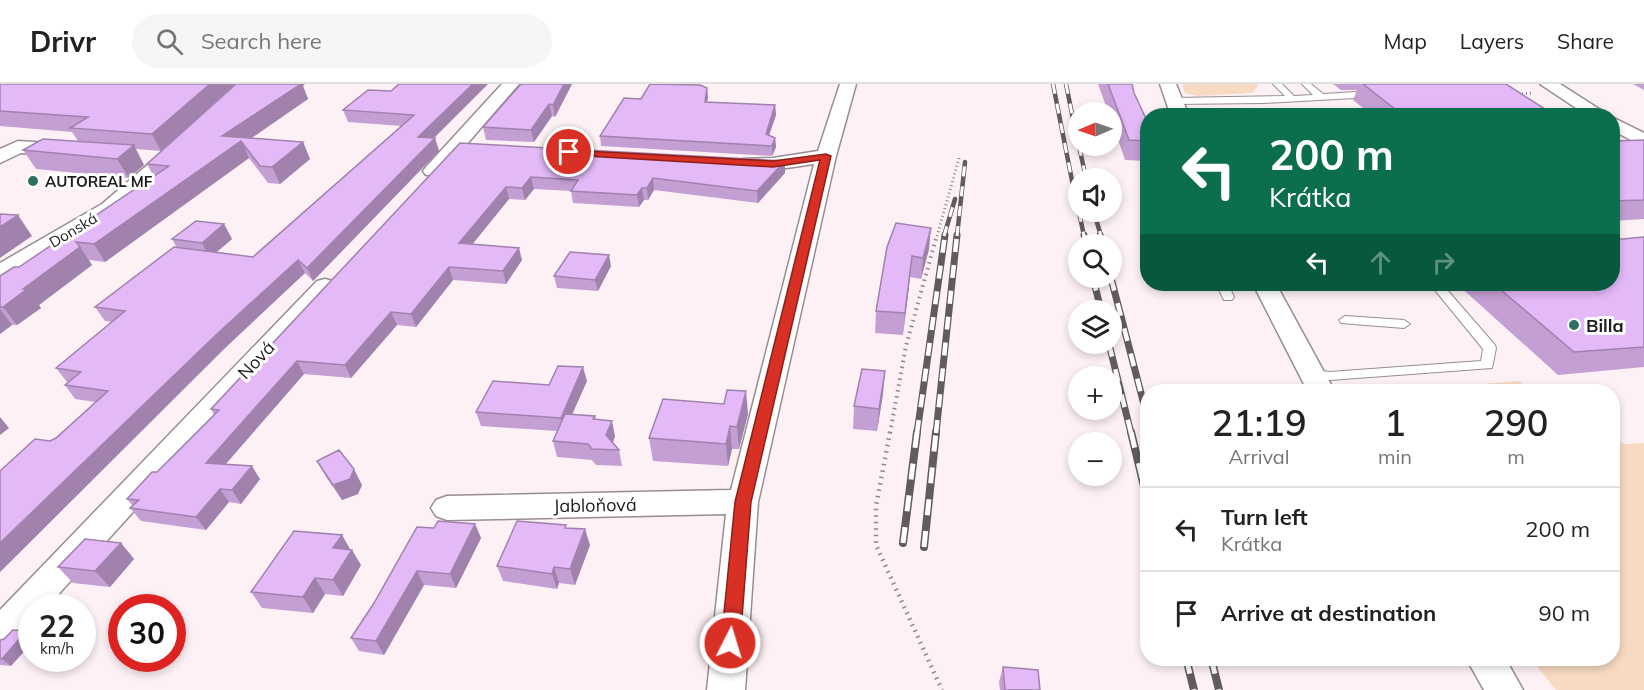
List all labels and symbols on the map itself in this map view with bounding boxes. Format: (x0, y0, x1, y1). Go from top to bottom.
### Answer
north arrow (1068, 102, 1122, 156)
pin (543, 126, 594, 177)
place label: AUTOREAL MF (45, 172, 153, 191)
marker: AUTOREAL MF (26, 174, 40, 188)
street label: Donská (46, 208, 100, 252)
place label: Billa (1586, 314, 1624, 337)
marker: Billa (1567, 318, 1581, 332)
street label: Nová (233, 336, 279, 384)
street label: Jabloňová (553, 493, 637, 517)
speed limit sign: 30 (108, 594, 186, 672)
position arrow (698, 611, 762, 675)

